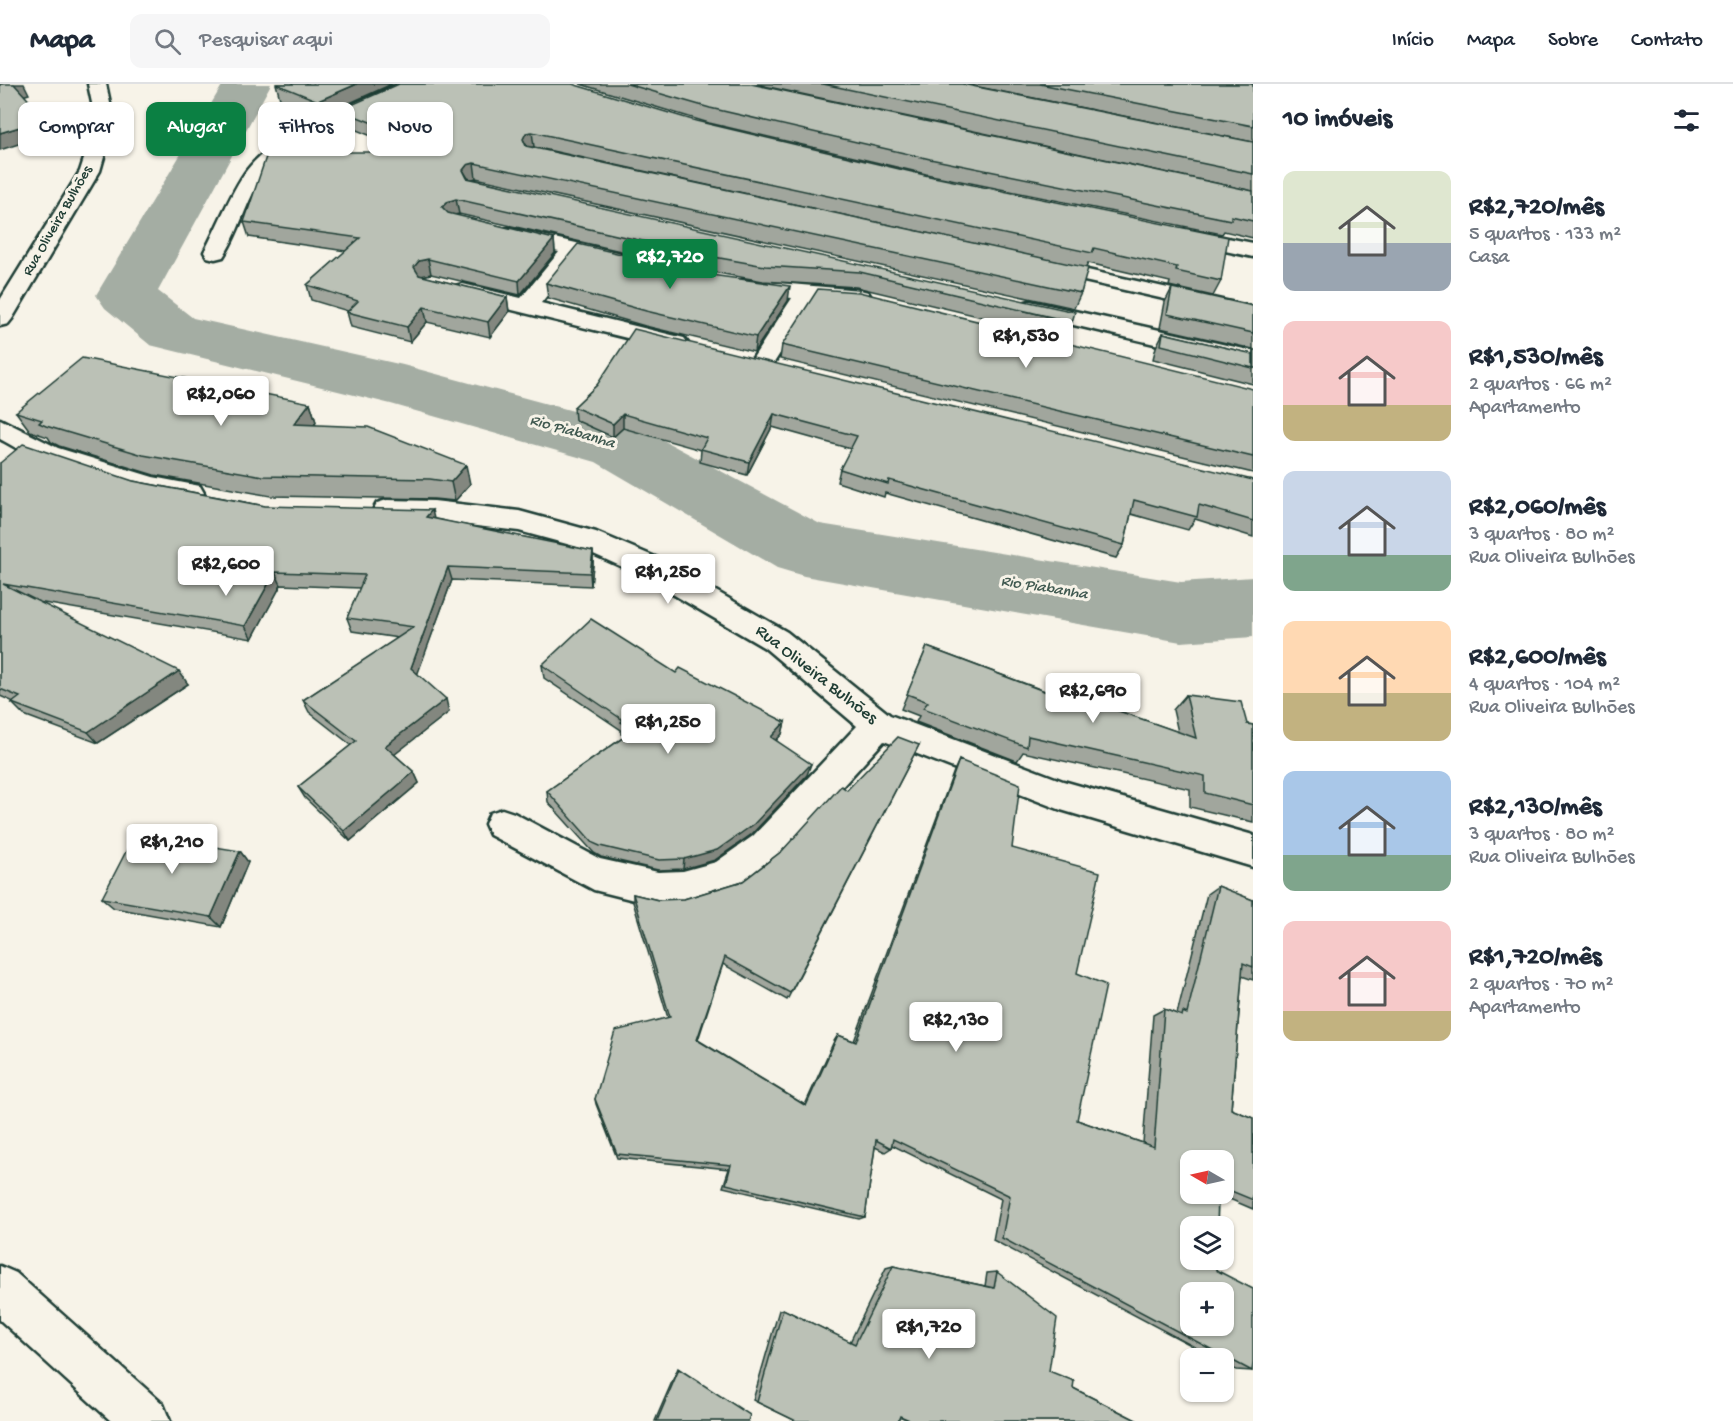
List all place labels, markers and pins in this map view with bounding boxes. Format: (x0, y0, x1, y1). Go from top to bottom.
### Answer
pin: R$2,720 (615, 239, 725, 290)
pin: R$1,530 (971, 318, 1081, 369)
pin: R$2,060 (166, 376, 276, 427)
pin: R$2,600 (171, 546, 281, 597)
pin: R$1,250 (613, 554, 723, 605)
pin: R$2,690 (1038, 673, 1148, 724)
pin: R$1,250 (613, 704, 723, 755)
pin: R$1,210 (117, 824, 227, 875)
pin: R$2,130 (901, 1002, 1011, 1053)
pin: R$1,720 (874, 1309, 984, 1360)

